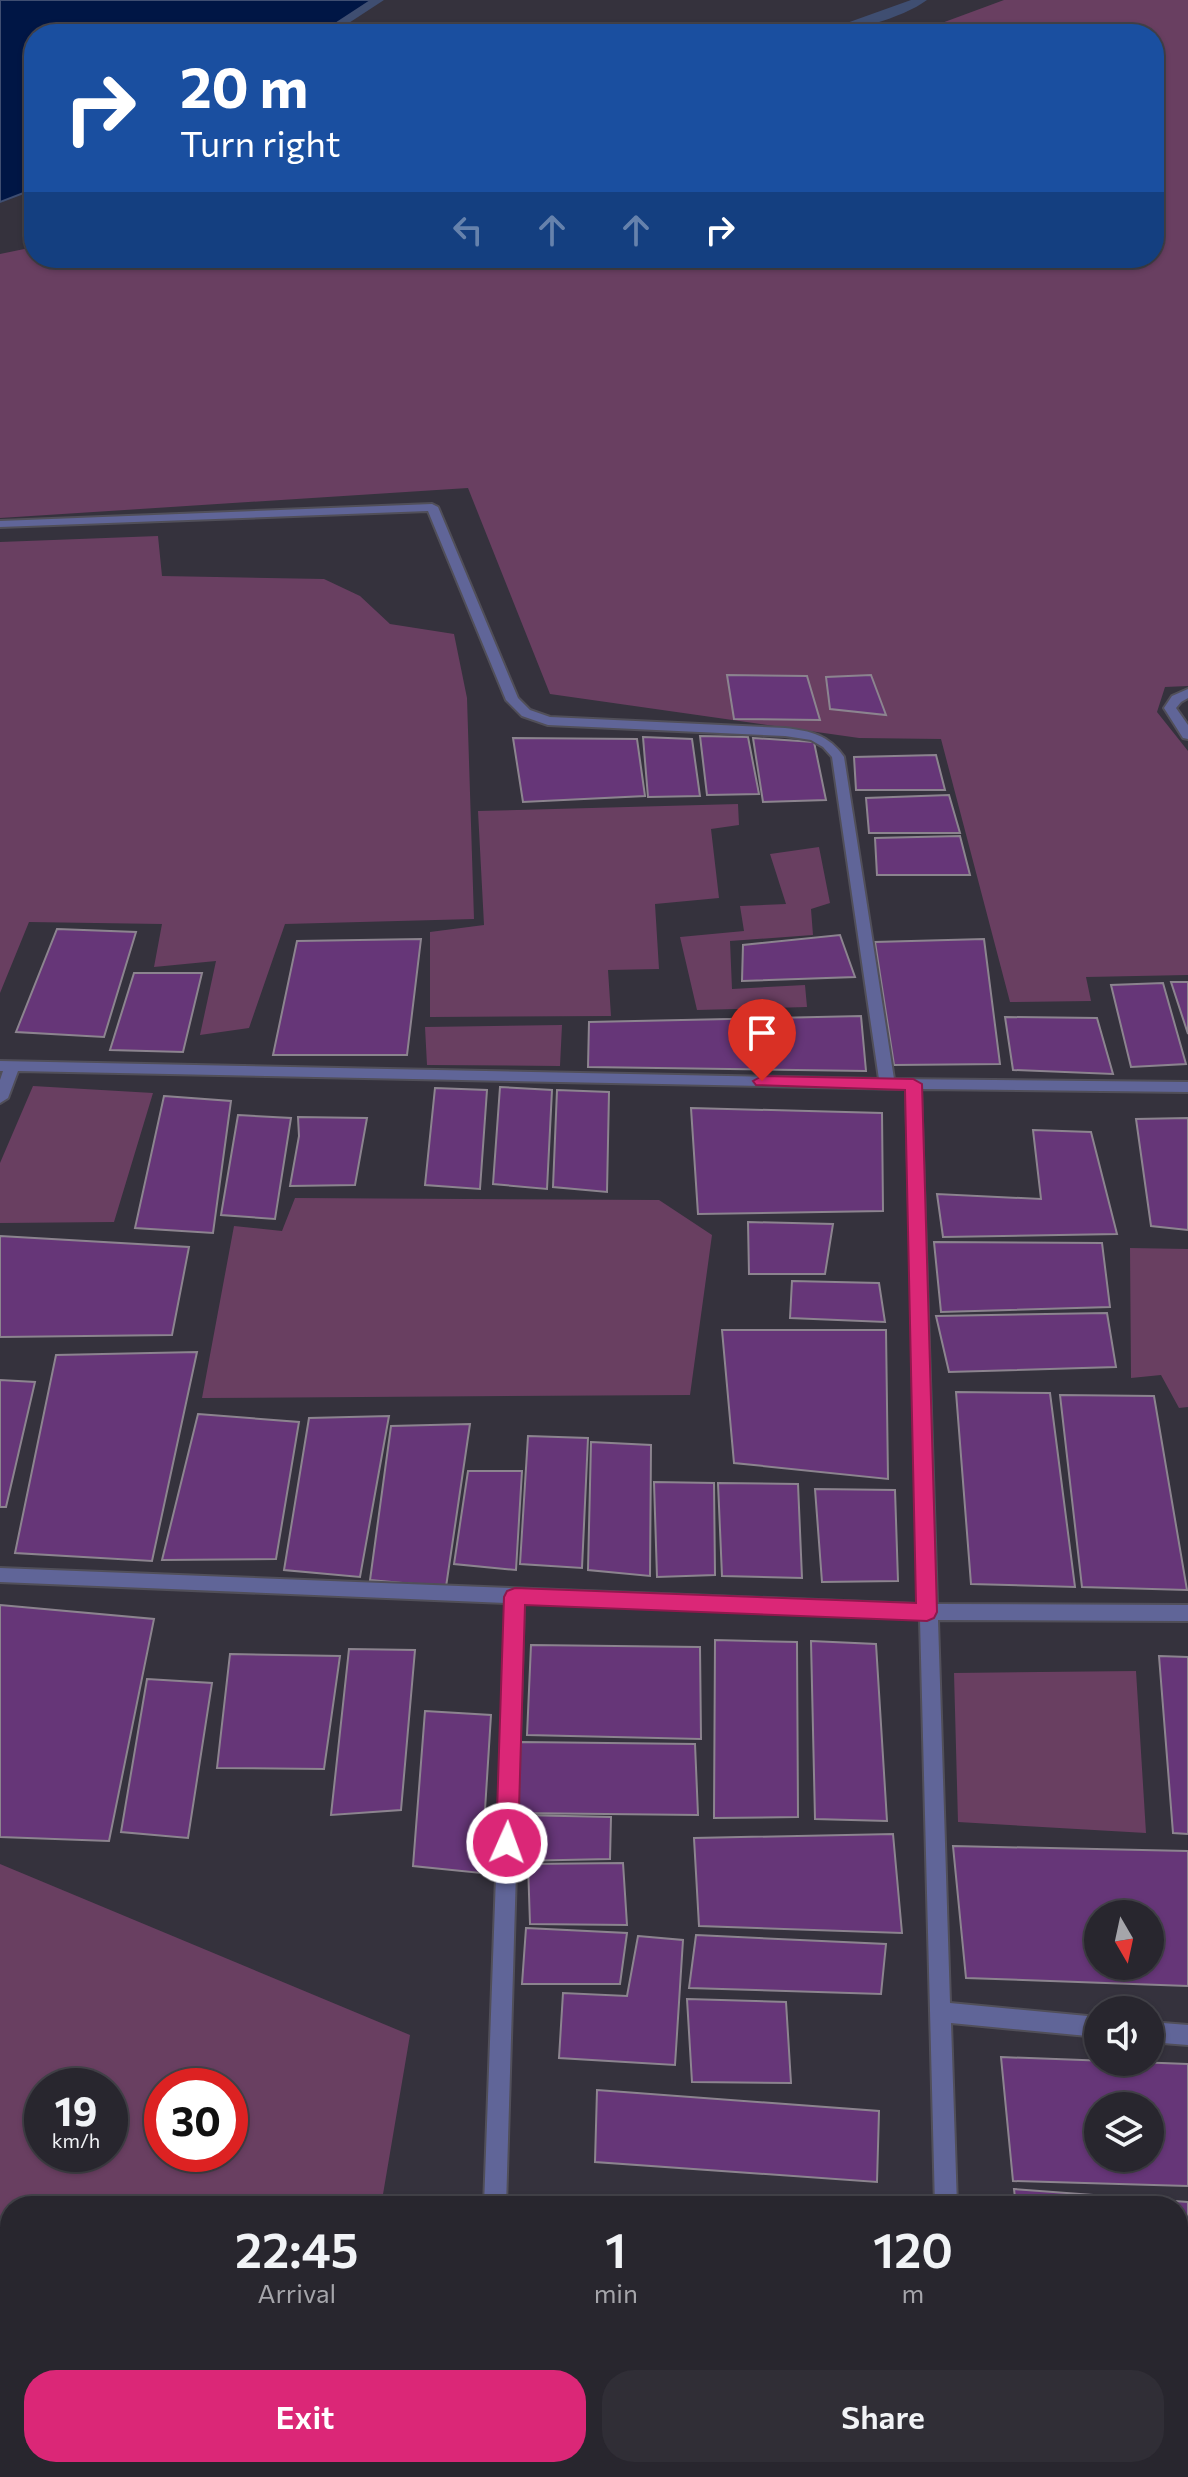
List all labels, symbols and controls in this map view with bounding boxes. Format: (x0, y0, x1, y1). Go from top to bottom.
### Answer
text: 20 m (180, 51, 308, 120)
icon: right (48, 56, 152, 160)
text: Turn right (180, 120, 341, 164)
icon: left (446, 208, 490, 252)
icon: ahead (530, 208, 574, 252)
icon: ahead (614, 208, 658, 252)
icon: right (698, 208, 742, 252)
pin (728, 999, 796, 1081)
icon: arrive (740, 1011, 784, 1055)
position arrow (465, 1801, 549, 1885)
north arrow (1084, 1900, 1164, 1980)
map controls (1084, 1900, 1164, 2172)
button: sound (1084, 1996, 1164, 2076)
speed limit sign: 30 (144, 2068, 248, 2172)
text: 19 (55, 2085, 97, 2134)
button: layers (1084, 2092, 1164, 2172)
text: km/h (52, 2128, 100, 2152)
text: 22:45 (235, 2219, 359, 2278)
text: 1 (605, 2219, 626, 2278)
text: 120 (873, 2219, 953, 2278)
text: Arrival (257, 2277, 336, 2308)
text: min (594, 2277, 638, 2308)
text: m (902, 2277, 924, 2308)
button: Exit (24, 2370, 586, 2462)
button: Share (602, 2370, 1164, 2462)

